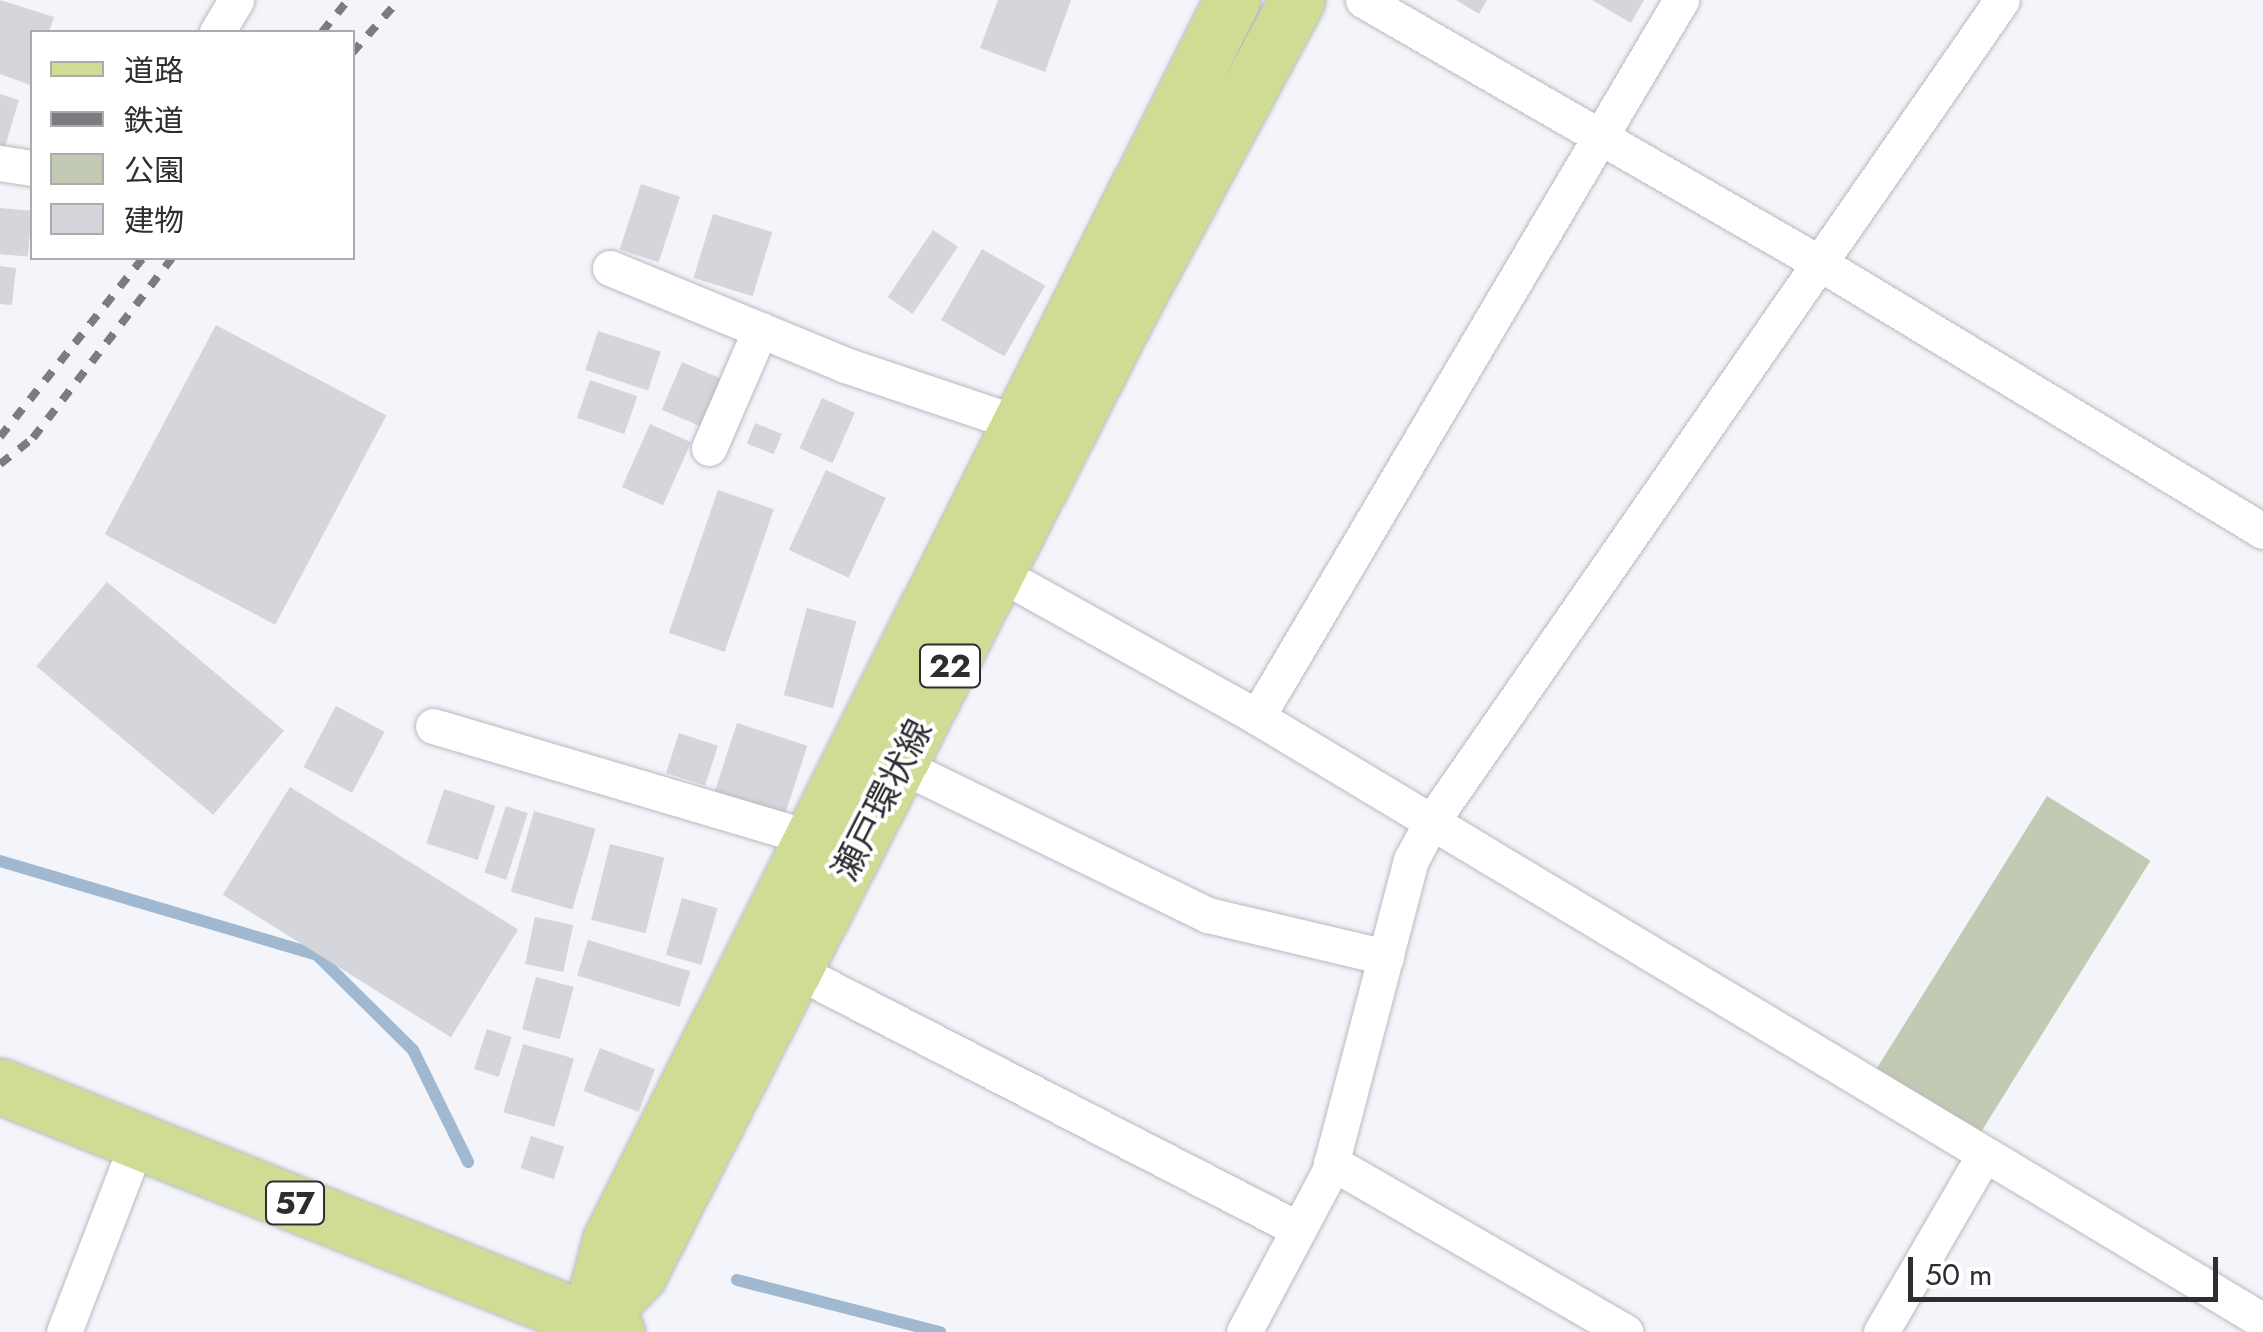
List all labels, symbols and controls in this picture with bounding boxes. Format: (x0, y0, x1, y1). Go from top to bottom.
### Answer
legend (30, 30, 355, 260)
text: 道路 (124, 49, 184, 92)
text: 鉄道 (124, 99, 184, 142)
text: 公園 (124, 149, 184, 192)
text: 建物 (124, 199, 184, 242)
road number: 22 (918, 639, 982, 693)
street label: 瀬戸環状線 (824, 713, 940, 887)
road number: 57 (265, 1176, 325, 1230)
scale bar (1913, 1237, 2223, 1299)
text: 50 m (1925, 1253, 1992, 1296)

